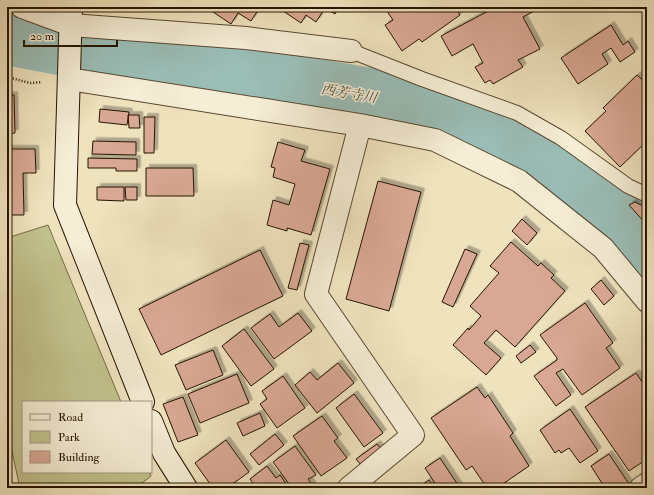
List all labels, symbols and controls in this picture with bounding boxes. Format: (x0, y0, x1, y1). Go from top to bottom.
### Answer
scale bar (24, 22, 117, 48)
text: 20 m (30, 29, 55, 44)
water label: 西芳寺川 (320, 80, 380, 107)
legend (22, 401, 152, 473)
text: Road (58, 410, 83, 425)
text: Park (58, 430, 80, 445)
text: Building (58, 450, 101, 465)

